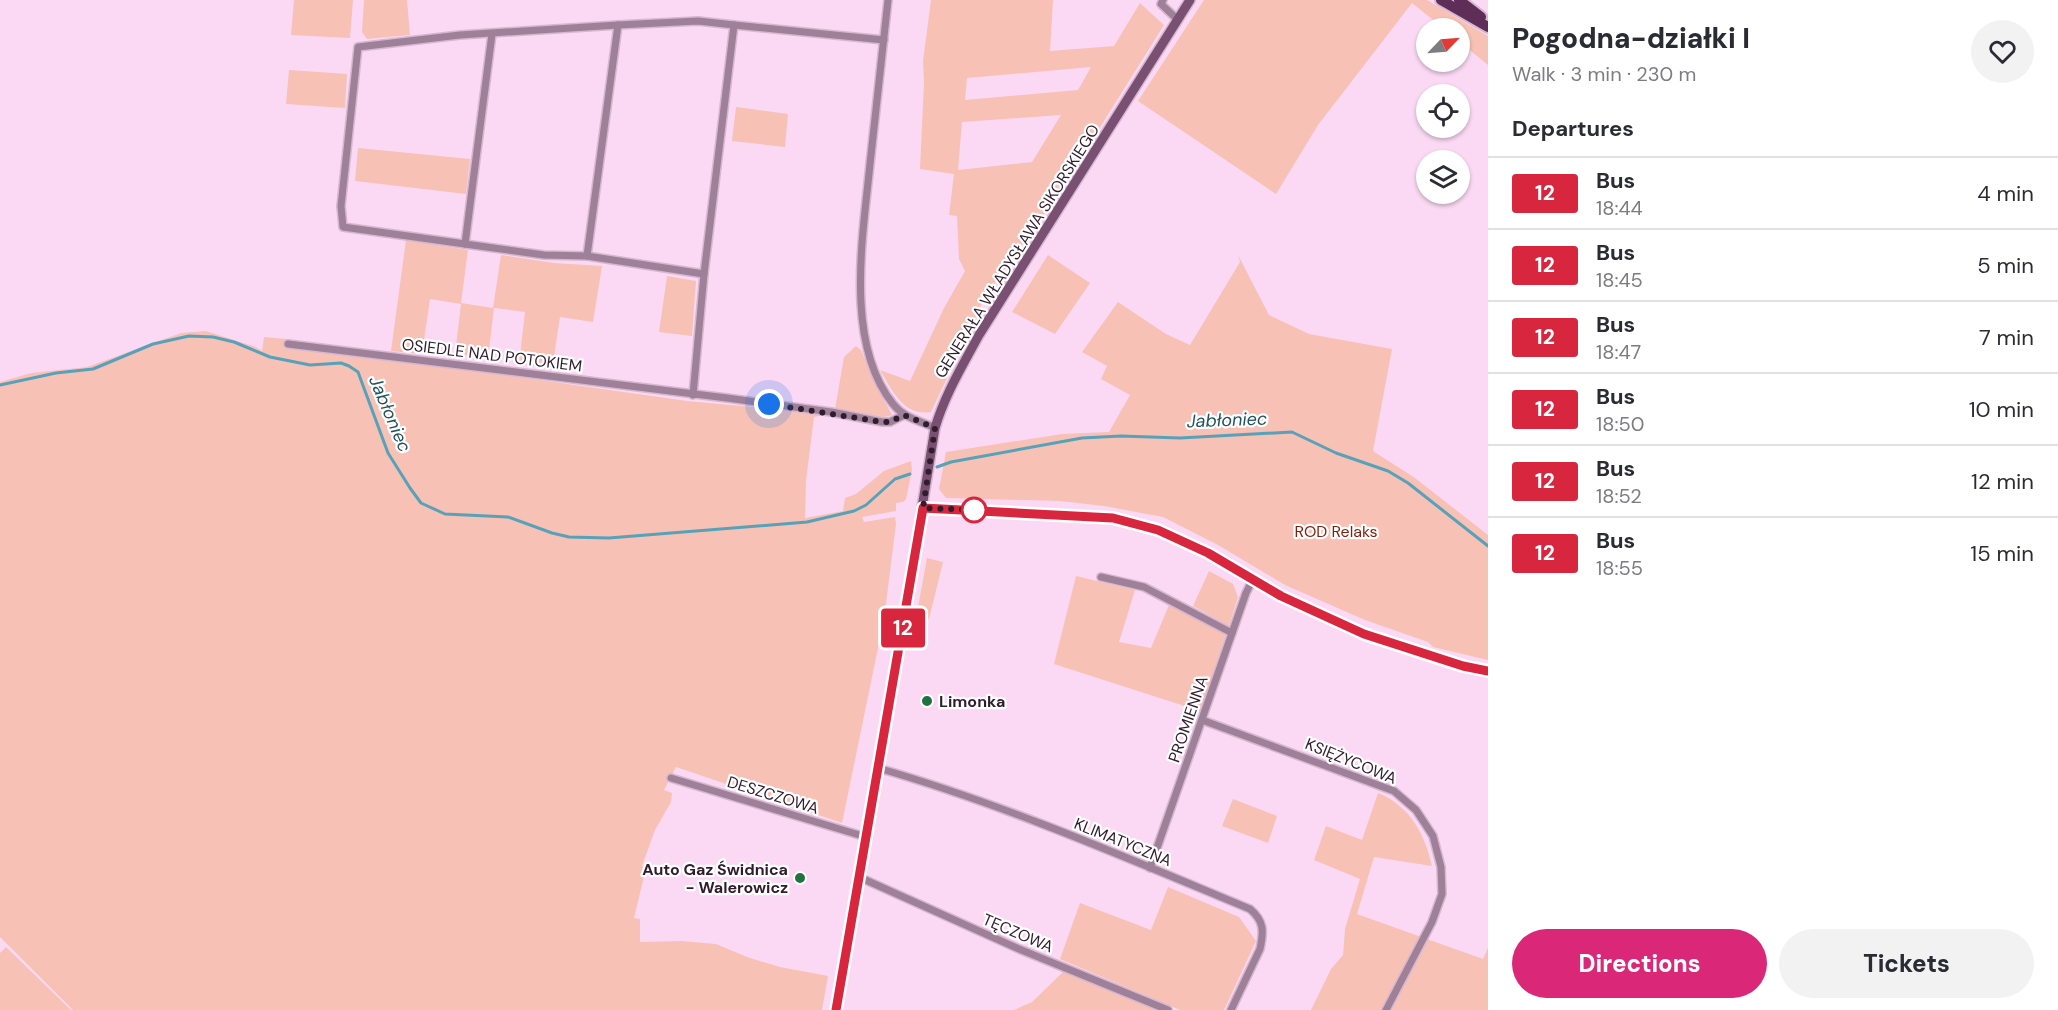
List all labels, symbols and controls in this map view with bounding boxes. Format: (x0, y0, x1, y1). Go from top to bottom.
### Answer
north arrow (1416, 18, 1470, 72)
map controls (1416, 18, 1470, 204)
text: Pogodna-działki I (1512, 20, 1750, 57)
button: heart (1971, 20, 2034, 83)
text: Walk · 3 min · 230 m (1512, 61, 1696, 87)
button: locate (1416, 84, 1470, 138)
text: Departures (1512, 114, 1634, 143)
street label: GENERAŁA WŁADYSŁAWA SIKORSKIEGO (930, 120, 1104, 382)
button: layers (1416, 150, 1470, 204)
text: Bus (1596, 166, 1635, 195)
text: 12 (1535, 179, 1555, 207)
text: 4 min (1977, 179, 2034, 208)
text: 18:44 (1596, 195, 1643, 221)
text: Bus (1596, 238, 1635, 267)
text: 12 (1535, 251, 1555, 279)
text: 5 min (1977, 251, 2034, 280)
text: 18:45 (1596, 267, 1643, 293)
text: Bus (1596, 310, 1635, 339)
text: 12 (1535, 323, 1555, 351)
text: 7 min (1979, 323, 2034, 352)
street label: OSIEDLE NAD POTOKIEM (401, 334, 583, 376)
text: 18:47 (1596, 339, 1641, 365)
water label: Jabłoniec (363, 372, 417, 456)
text: Bus (1596, 382, 1635, 411)
your location (754, 389, 784, 419)
text: 12 (1535, 395, 1555, 423)
text: 10 min (1969, 395, 2034, 424)
water label: Jabłoniec (1186, 407, 1268, 433)
text: 18:50 (1596, 411, 1644, 437)
text: Bus (1596, 454, 1635, 483)
text: 12 (1535, 467, 1555, 495)
text: 12 min (1971, 467, 2034, 496)
text: 18:52 (1596, 483, 1642, 509)
unlabelled marker (961, 497, 987, 523)
park label: ROD Relaks (1294, 521, 1378, 542)
text: Bus (1596, 526, 1635, 555)
text: 12 (1535, 539, 1555, 567)
text: 15 min (1970, 539, 2034, 568)
text: 18:55 (1596, 555, 1643, 581)
line badge: 12 (876, 608, 930, 648)
text: 12 (893, 614, 913, 642)
street label: PROMIENNA (1163, 673, 1213, 765)
place label: Limonka (939, 691, 1005, 712)
marker: Limonka (920, 694, 934, 708)
street label: KSIĘŻYCOWA (1302, 733, 1400, 789)
street label: DESZCZOWA (725, 771, 822, 819)
street label: KLIMATYCZNA (1071, 813, 1175, 871)
place label: Auto Gaz Świdnica - Walerowicz (642, 859, 788, 898)
marker: Auto Gaz Świdnica - Walerowicz (793, 871, 807, 885)
street label: TĘCZOWA (979, 909, 1057, 957)
button: Directions (1512, 929, 1767, 998)
button: Tickets (1779, 929, 2034, 998)

